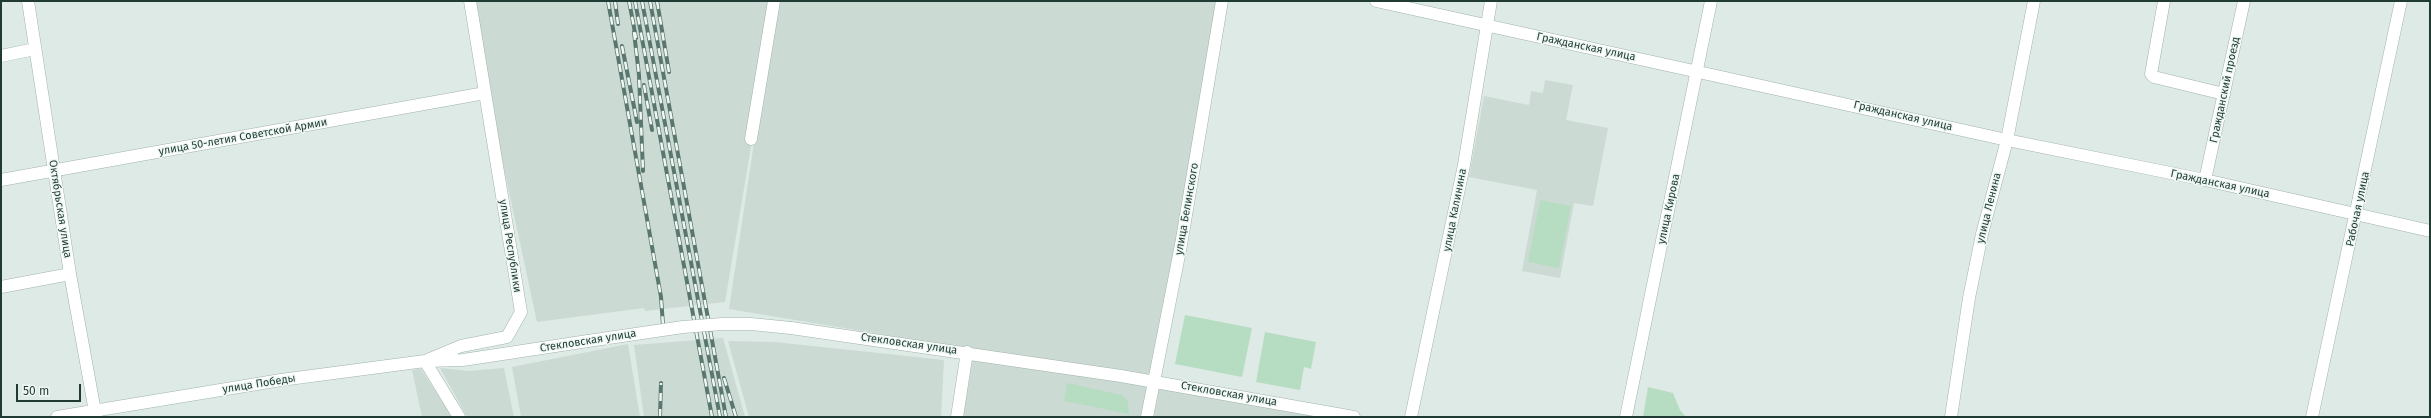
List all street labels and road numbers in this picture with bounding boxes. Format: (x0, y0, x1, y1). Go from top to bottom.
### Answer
street label: Гражданская улица (1535, 30, 1637, 64)
street label: Гражданский проезд (2207, 36, 2243, 144)
street label: Гражданская улица (1852, 98, 1954, 134)
street label: улица 50-летия Советской Армии (158, 116, 328, 158)
street label: Октябрьская улица (46, 159, 74, 259)
street label: улица Белинского (1172, 162, 1202, 256)
street label: улица Калинина (1440, 167, 1470, 253)
street label: Гражданская улица (2169, 167, 2271, 201)
street label: Рабочая улица (2344, 170, 2372, 248)
street label: улица Ленина (1974, 171, 2004, 245)
street label: улица Кирова (1655, 173, 1683, 245)
street label: улица Республики (496, 198, 524, 294)
street label: Стекловская улица (539, 327, 637, 355)
street label: Стекловская улица (860, 331, 958, 357)
street label: улица Победы (221, 372, 297, 396)
street label: Стекловская улица (1180, 379, 1278, 409)

